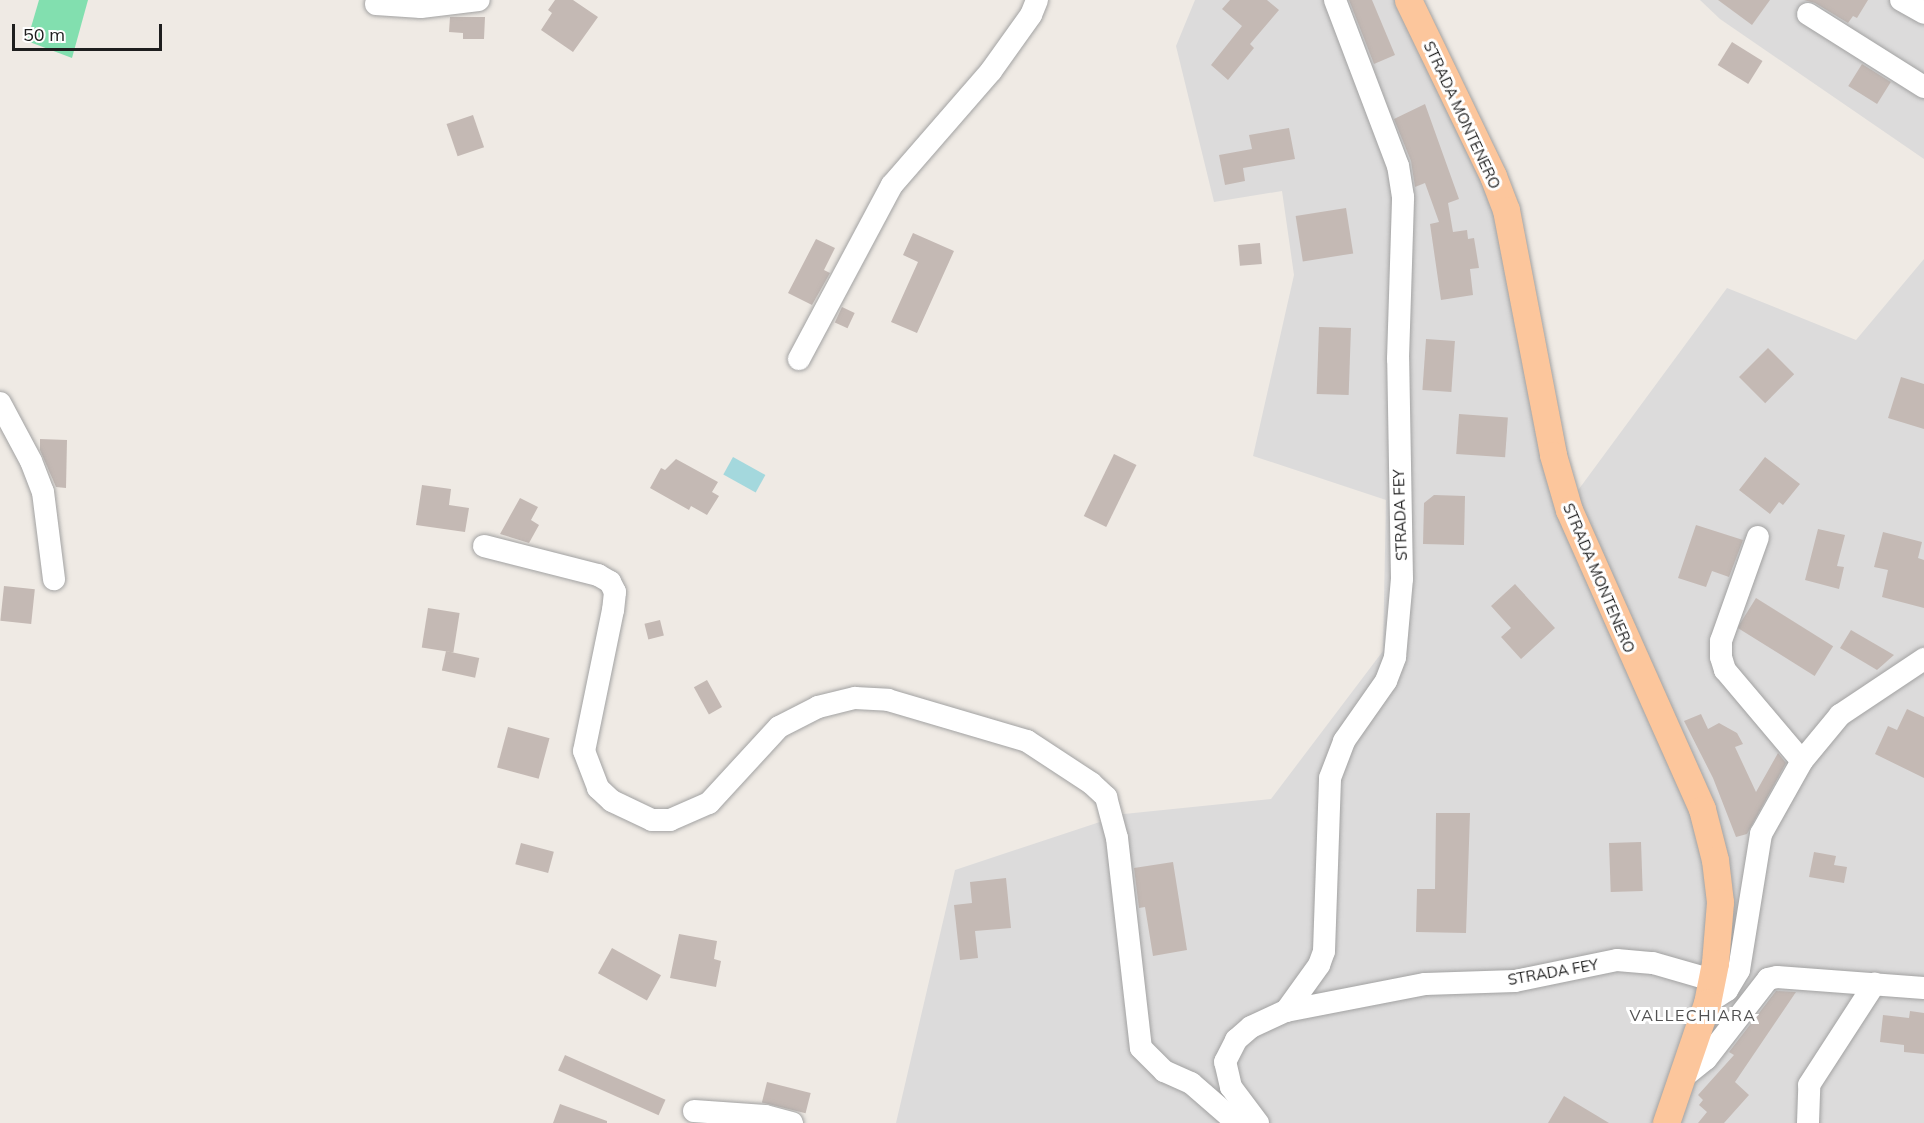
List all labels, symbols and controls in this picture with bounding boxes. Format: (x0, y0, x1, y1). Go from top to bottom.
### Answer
scale bar (15, 12, 165, 50)
text: 50 m (23, 23, 65, 46)
street label: STRADA MONTENERO (1420, 38, 1504, 192)
street label: STRADA FEY (1389, 469, 1411, 561)
street label: STRADA MONTENERO (1559, 500, 1639, 656)
street label: STRADA FEY (1506, 955, 1600, 989)
district label: VALLECHIARA (1629, 1005, 1757, 1025)

